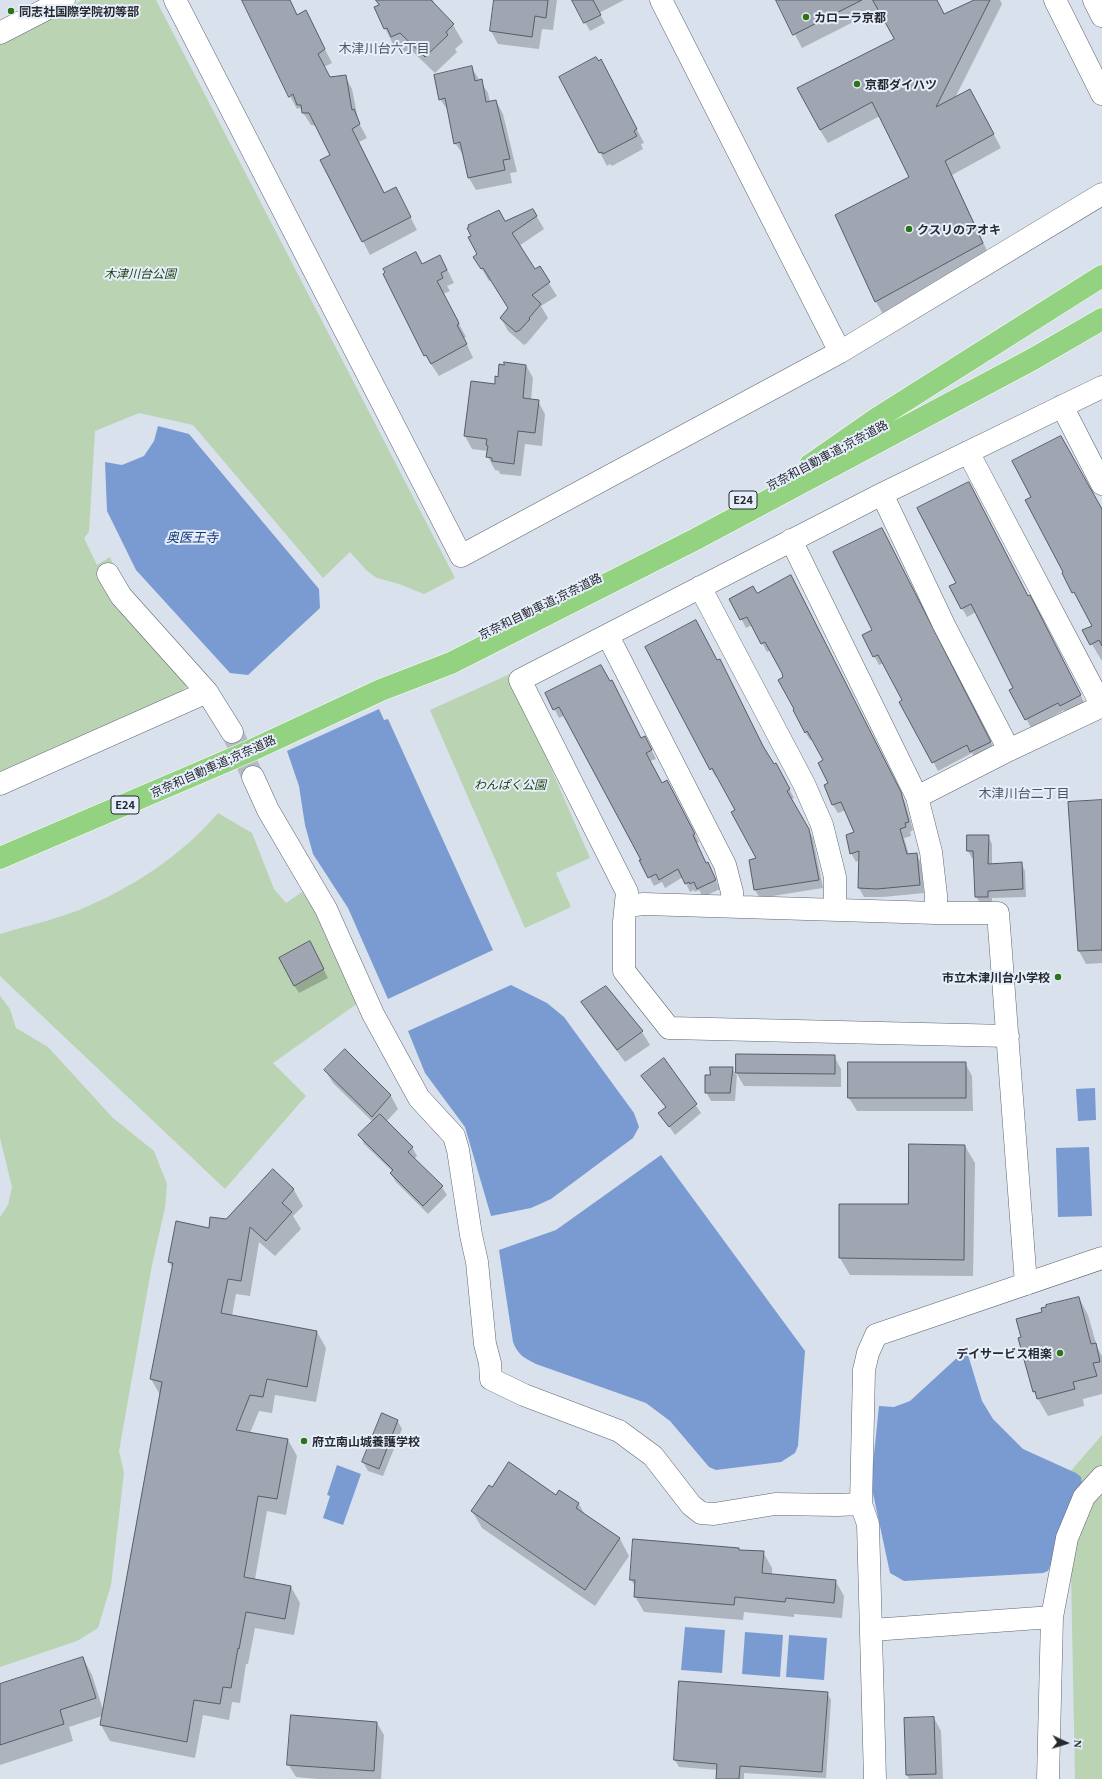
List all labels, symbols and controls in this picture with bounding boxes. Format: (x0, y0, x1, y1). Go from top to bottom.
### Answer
place label: 同志社国際学院初等部 (19, 4, 139, 18)
marker: 同志社国際学院初等部 (6, 6, 16, 16)
place label: カローラ京都 (814, 10, 886, 24)
marker: カローラ京都 (801, 12, 811, 22)
district label: 木津川台六丁目 (339, 40, 429, 56)
place label: 京都ダイハツ (865, 77, 937, 91)
marker: 京都ダイハツ (852, 79, 862, 89)
place label: クスリのアオキ (917, 222, 1001, 236)
marker: クスリのアオキ (904, 224, 914, 234)
park label: 木津川台公園 (104, 266, 176, 280)
street label: 京奈和自動車道;京奈道路 (764, 417, 890, 493)
road number: E24 (729, 491, 757, 509)
water label: 奥医王寺 (166, 529, 218, 545)
street label: 京奈和自動車道;京奈道路 (476, 570, 604, 642)
street label: 京奈和自動車道;京奈道路 (148, 732, 278, 800)
park label: わんぱく公園 (474, 777, 546, 791)
district label: 木津川台二丁目 (979, 785, 1069, 801)
road number: E24 (111, 796, 139, 814)
place label: 市立木津川台小学校 (942, 970, 1050, 984)
marker: 市立木津川台小学校 (1053, 972, 1063, 982)
place label: デイサービス相楽 (956, 1346, 1052, 1360)
marker: デイサービス相楽 (1055, 1348, 1065, 1358)
place label: 府立南山城養護学校 (312, 1434, 420, 1448)
marker: 府立南山城養護学校 (299, 1436, 309, 1446)
north arrow (1046, 1723, 1086, 1763)
text: N (1072, 1739, 1084, 1748)

